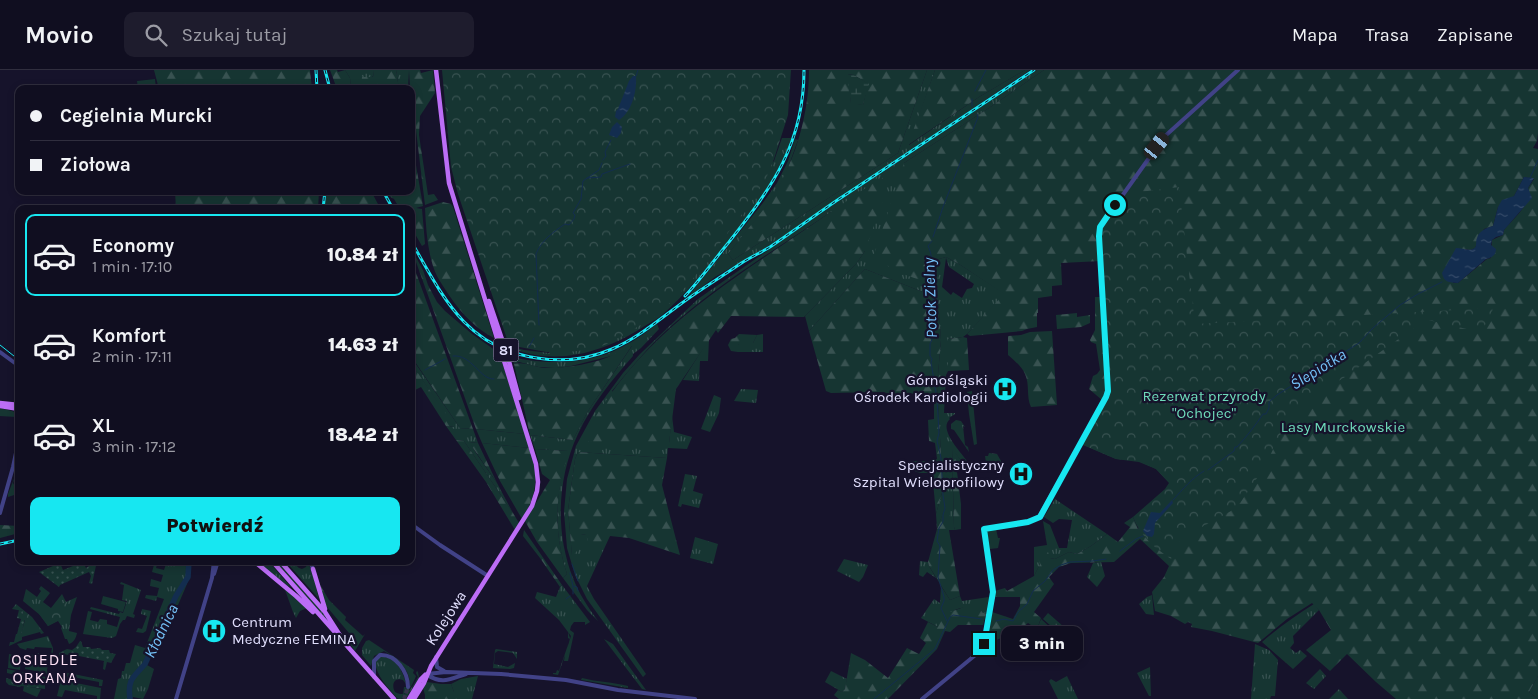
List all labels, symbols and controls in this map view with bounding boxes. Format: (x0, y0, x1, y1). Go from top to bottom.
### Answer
search box (124, 12, 474, 57)
text: Movio (25, 21, 94, 49)
icon: search (142, 21, 170, 49)
text: Szukaj tutaj (182, 24, 287, 46)
text: Mapa (1292, 24, 1338, 46)
text: Trasa (1366, 24, 1409, 46)
text: Zapisane (1437, 24, 1513, 46)
text: Cegielnia Murcki (60, 105, 213, 127)
car (1141, 130, 1172, 162)
text: Ziołowa (60, 154, 131, 176)
route start (1104, 194, 1126, 216)
icon: car (32, 233, 77, 278)
text: Economy (92, 235, 174, 257)
text: 10.84 zł (327, 244, 398, 266)
water label: Potok Zielny (919, 256, 941, 339)
text: 1 min · 17:10 (92, 257, 172, 276)
icon: car (32, 323, 77, 368)
text: Komfort (92, 325, 166, 347)
text: 14.63 zł (328, 334, 398, 356)
road number: 81 (494, 338, 518, 362)
water label: Ślepiotka (1286, 344, 1350, 394)
text: 2 min · 17:11 (92, 347, 172, 366)
place label: Górnośląski Ośrodek Kardiologii (854, 371, 988, 406)
hospital icon: Górnośląski Ośrodek Kardiologii (992, 376, 1018, 402)
park label: Rezerwat przyrody "Ochojec" (1142, 387, 1266, 422)
icon: car (32, 413, 77, 458)
text: XL (92, 415, 114, 437)
park label: Lasy Murckowskie (1281, 418, 1405, 436)
text: 18.42 zł (328, 424, 398, 446)
text: 3 min · 17:12 (92, 437, 176, 456)
place label: Specjalistyczny Szpital Wieloprofilowy (853, 456, 1004, 491)
hospital icon: Specjalistyczny Szpital Wieloprofilowy (1008, 461, 1034, 487)
button: Potwierdź (30, 497, 400, 555)
street label: Kolejowa (422, 587, 470, 649)
water label: Kłodnica (140, 601, 182, 661)
place label: Centrum Medyczne FEMINA (232, 613, 356, 648)
hospital icon: Centrum Medyczne FEMINA (201, 618, 227, 644)
callout: 3 min (1002, 626, 1084, 662)
route end (973, 633, 995, 655)
text: 3 min (1019, 634, 1065, 653)
district label: OSIEDLE ORKANA (11, 650, 79, 687)

